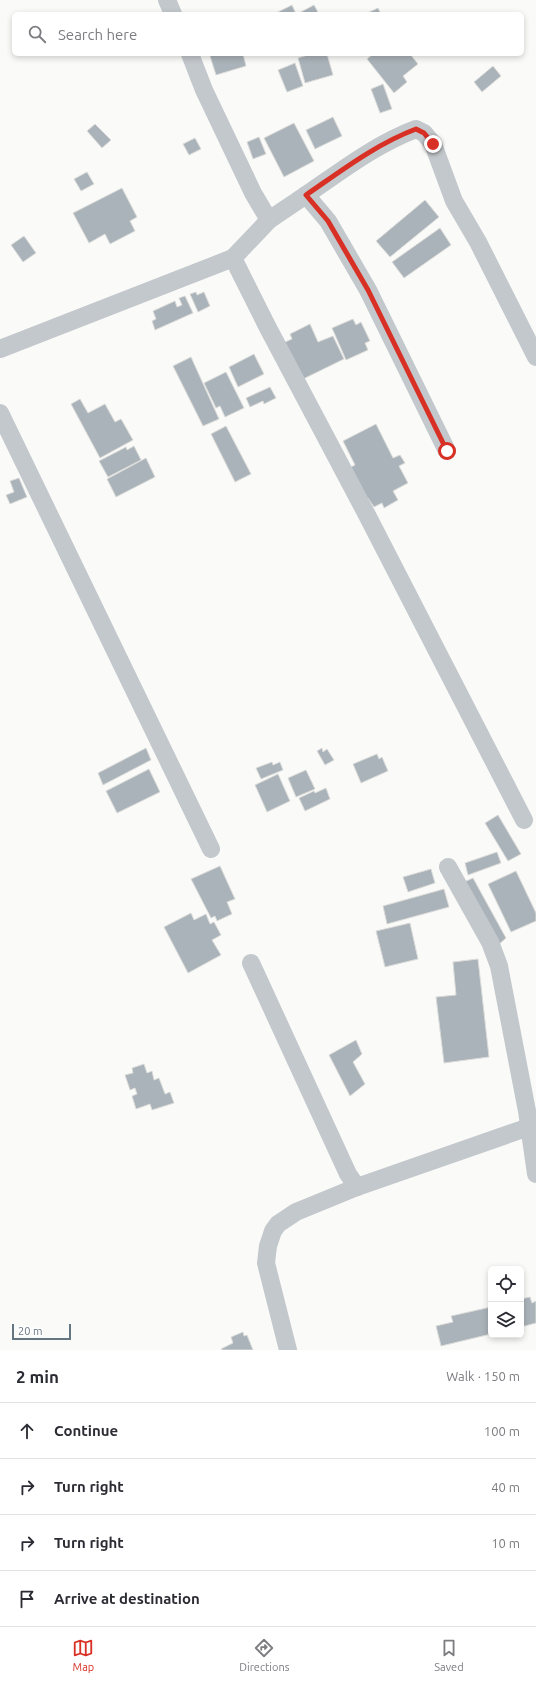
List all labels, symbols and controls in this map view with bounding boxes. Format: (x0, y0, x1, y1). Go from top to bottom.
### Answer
search box (12, 12, 524, 56)
icon: search (26, 23, 48, 45)
text: Search here (58, 26, 137, 43)
route end (424, 135, 442, 153)
route start (438, 442, 456, 460)
map controls (488, 1266, 524, 1338)
button: locate (488, 1266, 524, 1302)
button: layers (488, 1302, 524, 1338)
scale bar (12, 1322, 71, 1341)
text: 20 m (18, 1325, 42, 1337)
text: 2 min (16, 1367, 59, 1386)
text: Walk · 150 m (446, 1369, 520, 1383)
icon: ahead (16, 1420, 38, 1442)
text: Continue (54, 1422, 118, 1439)
text: 100 m (484, 1424, 520, 1438)
icon: right (16, 1476, 38, 1498)
text: Turn right (54, 1478, 124, 1495)
text: 40 m (491, 1480, 520, 1494)
icon: right (16, 1532, 38, 1554)
text: Turn right (54, 1534, 124, 1551)
text: 10 m (491, 1536, 520, 1550)
icon: arrive (16, 1588, 38, 1610)
text: Arrive at destination (54, 1590, 200, 1607)
tab: Map (72, 1637, 94, 1673)
tab: Directions (239, 1637, 290, 1673)
tab: Saved (434, 1637, 464, 1673)

